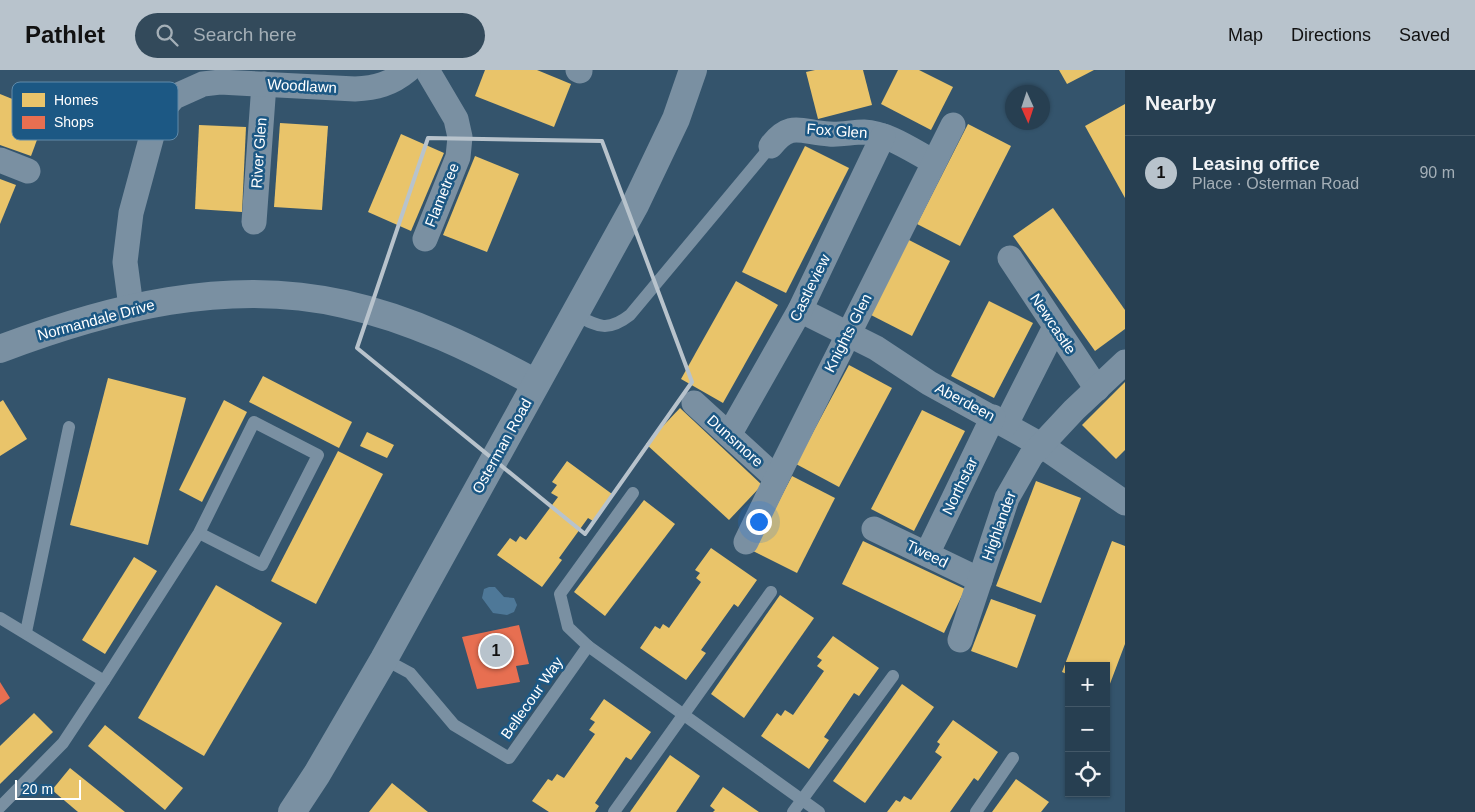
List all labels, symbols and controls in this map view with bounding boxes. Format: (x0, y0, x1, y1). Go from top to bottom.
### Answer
search box (135, 13, 485, 58)
text: Pathlet (25, 21, 105, 48)
icon: search (153, 21, 181, 49)
text: Search here (193, 24, 297, 45)
text: Map (1228, 25, 1263, 45)
text: Directions (1291, 25, 1371, 45)
text: Saved (1399, 25, 1450, 45)
street label: Woodlawn (267, 75, 337, 96)
legend (12, 82, 178, 140)
north arrow (1005, 85, 1050, 130)
text: Nearby (1145, 91, 1216, 114)
text: Homes (54, 92, 98, 108)
text: Shops (54, 114, 94, 130)
street label: River Glen (248, 117, 269, 189)
street label: Fox Glen (806, 120, 868, 141)
text: Leasing office (1192, 153, 1320, 174)
street label: Flametree (421, 160, 462, 229)
text: 1 (1157, 164, 1165, 181)
text: 90 m (1419, 164, 1455, 181)
text: Place · Osterman Road (1192, 175, 1359, 192)
street label: Castleview (786, 251, 833, 324)
street label: Newcastle (1027, 290, 1080, 357)
street label: Knights Glen (820, 291, 875, 375)
street label: Normandale Drive (35, 296, 156, 343)
street label: Aberdeen (933, 379, 998, 424)
street label: Osterman Road (468, 395, 535, 496)
street label: Dunsmore (704, 411, 767, 470)
street label: Northstar (938, 454, 981, 517)
street label: Highlander (978, 489, 1019, 563)
your location (746, 509, 772, 535)
street label: Tweed (904, 536, 951, 571)
pin: 1 (480, 632, 512, 670)
street label: Bellecour Way (497, 653, 566, 742)
map controls (1065, 662, 1110, 797)
button: + (1065, 662, 1110, 707)
button: − (1065, 707, 1110, 752)
button: locate (1065, 752, 1110, 797)
scale bar (15, 777, 81, 800)
text: 20 m (22, 781, 53, 797)

